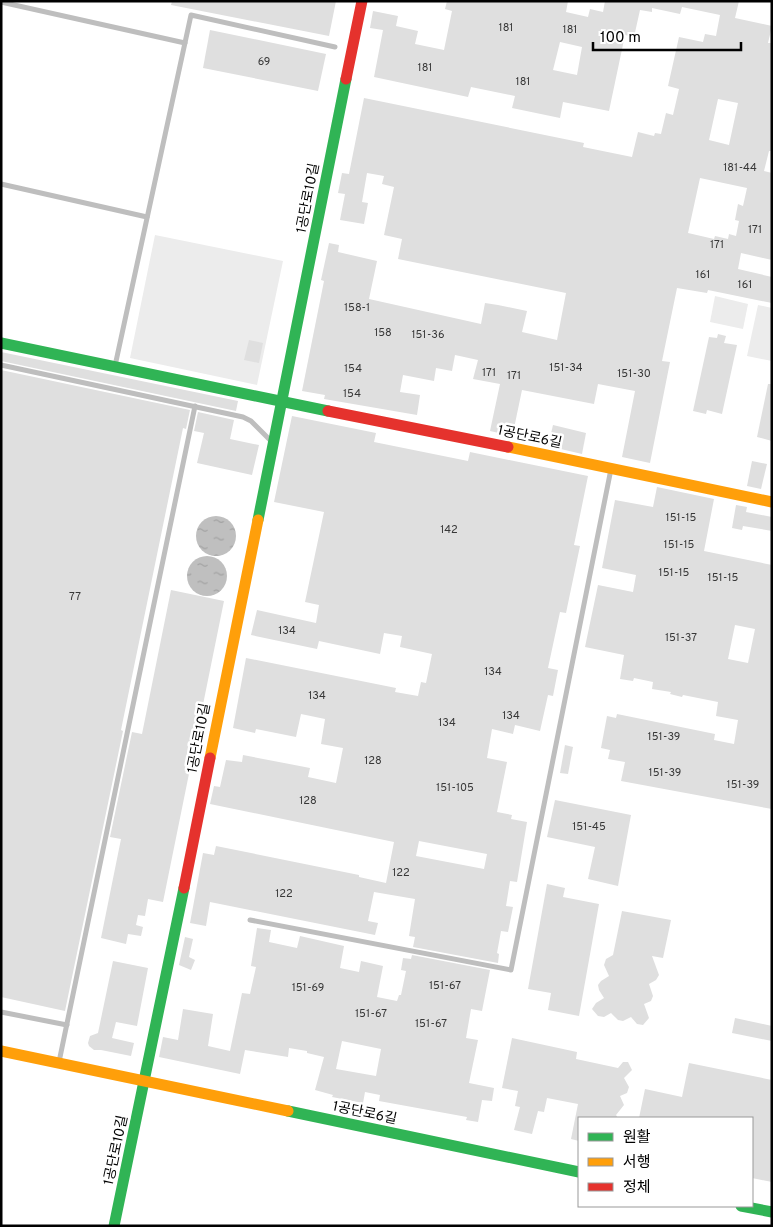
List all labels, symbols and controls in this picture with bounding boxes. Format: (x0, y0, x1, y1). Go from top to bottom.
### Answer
scale bar (593, 20, 740, 52)
house number: 181 (499, 21, 513, 35)
house number: 181 (563, 23, 577, 37)
text: 100 m (600, 29, 641, 48)
house number: 69 (258, 55, 270, 69)
house number: 181 (418, 61, 432, 75)
house number: 181 (516, 75, 530, 89)
house number: 181-44 (723, 161, 757, 175)
street label: 1공단로10길 (293, 162, 324, 235)
house number: 171 (748, 223, 762, 237)
house number: 171 (710, 238, 724, 252)
house number: 161 (696, 268, 710, 282)
house number: 161 (738, 278, 752, 292)
house number: 158-1 (344, 301, 370, 315)
house number: 158 (374, 326, 392, 340)
house number: 151-36 (411, 328, 445, 342)
house number: 151-34 (549, 361, 583, 375)
house number: 154 (344, 362, 362, 376)
house number: 171 (482, 366, 496, 380)
house number: 151-30 (617, 367, 651, 381)
house number: 171 (507, 369, 521, 383)
house number: 154 (343, 387, 361, 401)
street label: 1공단로6길 (496, 422, 563, 453)
house number: 151-15 (666, 511, 697, 525)
house number: 142 (440, 523, 458, 537)
house number: 151-15 (664, 538, 695, 552)
house number: 151-15 (659, 566, 690, 580)
house number: 151-15 (708, 571, 739, 585)
house number: 77 (69, 590, 81, 604)
house number: 134 (278, 624, 296, 638)
house number: 151-37 (665, 631, 697, 645)
house number: 134 (484, 665, 502, 679)
house number: 134 (308, 689, 326, 703)
street label: 1공단로10길 (184, 702, 215, 775)
house number: 134 (502, 709, 520, 723)
house number: 134 (438, 716, 456, 730)
house number: 151-39 (648, 730, 680, 744)
house number: 128 (364, 754, 382, 768)
house number: 151-39 (649, 766, 681, 780)
house number: 151-39 (727, 778, 759, 792)
house number: 151-105 (436, 781, 474, 795)
house number: 128 (299, 794, 317, 808)
house number: 151-45 (572, 820, 606, 834)
house number: 122 (392, 866, 410, 880)
house number: 122 (275, 887, 293, 901)
house number: 151-67 (429, 979, 461, 993)
house number: 151-69 (292, 981, 324, 995)
house number: 151-67 (355, 1007, 387, 1021)
house number: 151-67 (415, 1017, 447, 1031)
street label: 1공단로6길 (331, 1098, 398, 1129)
street label: 1공단로10길 (101, 1114, 132, 1187)
legend (578, 1117, 753, 1207)
text: 원활 (623, 1129, 651, 1148)
text: 서행 (623, 1154, 651, 1173)
text: 정체 (623, 1179, 651, 1198)

